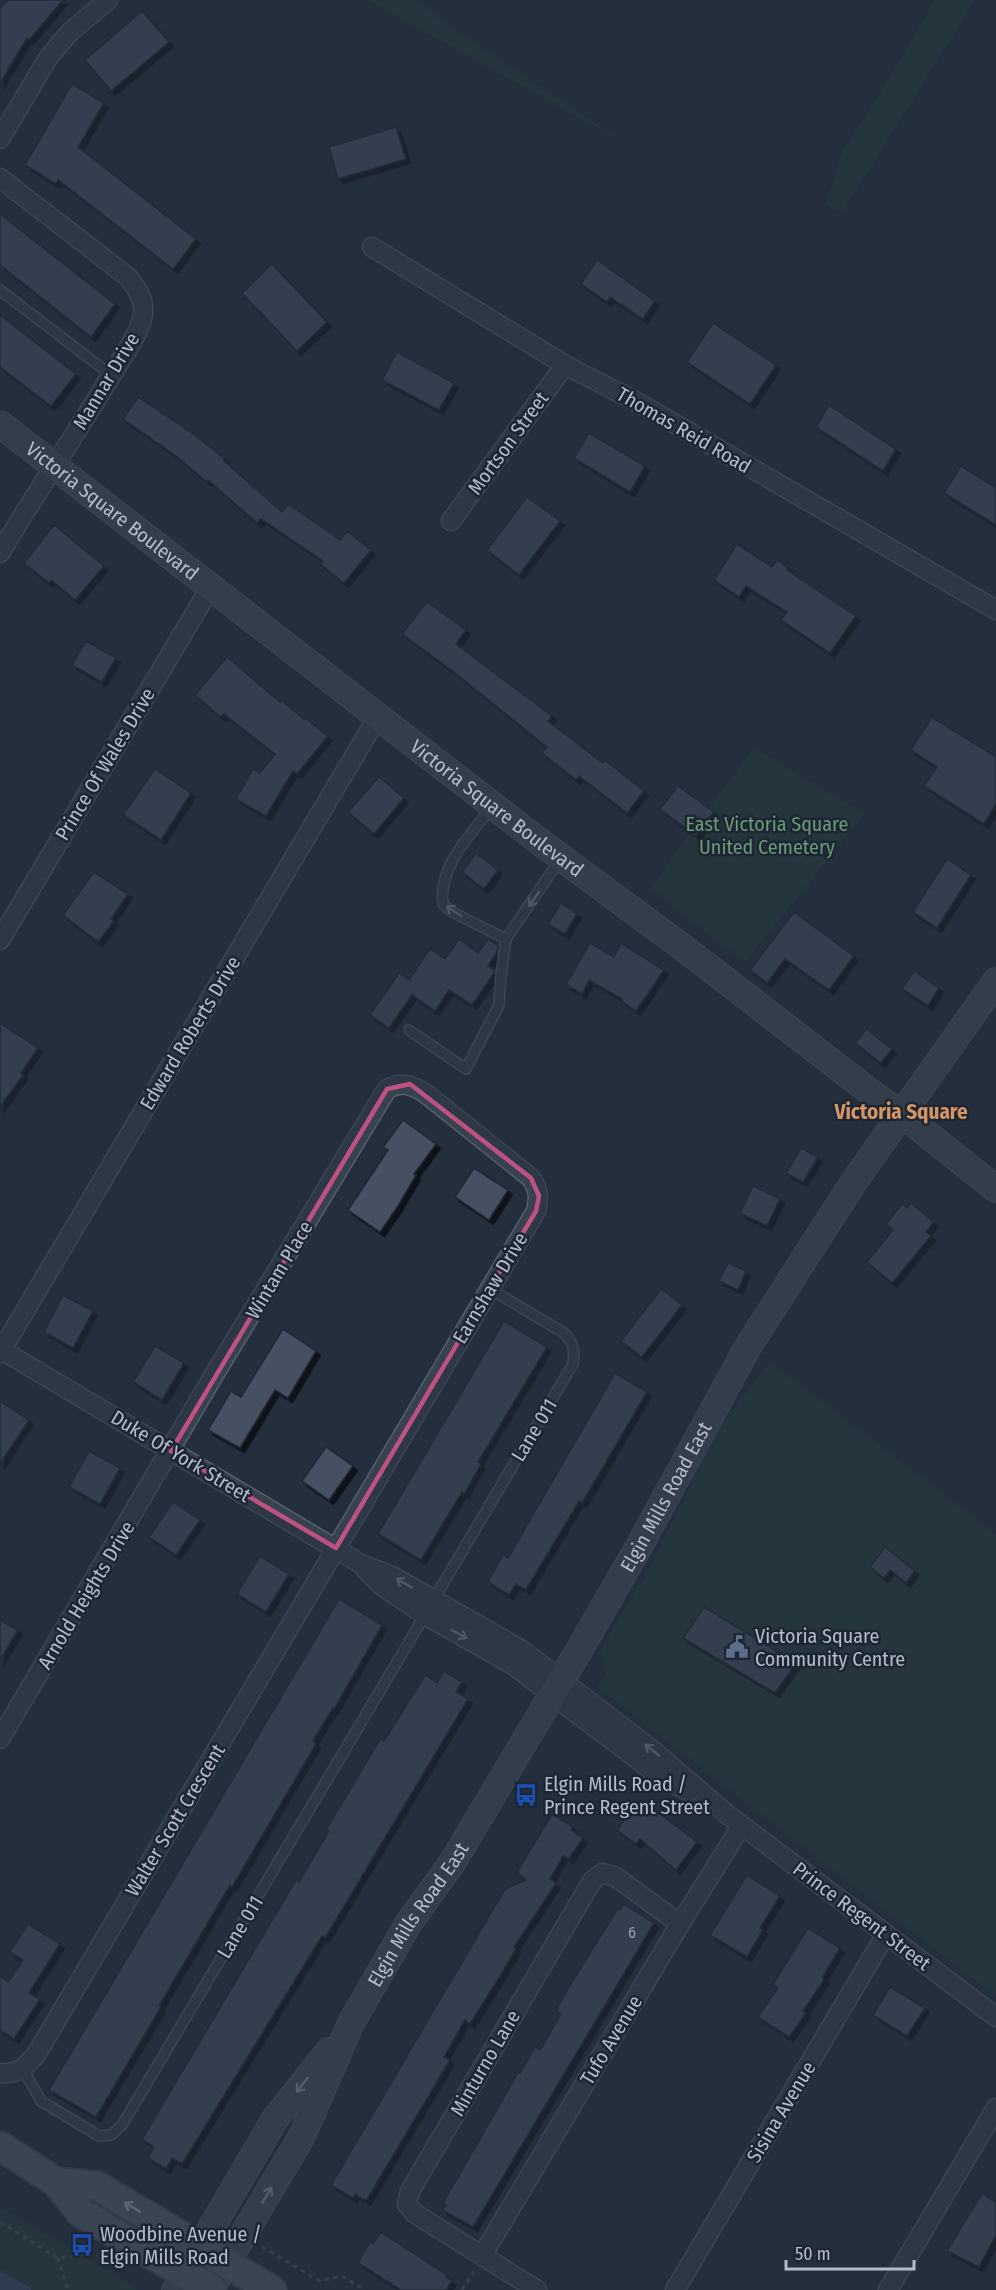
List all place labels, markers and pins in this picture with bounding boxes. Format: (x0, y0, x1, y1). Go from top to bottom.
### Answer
place label: Victoria Square Community Centre (755, 1624, 905, 1671)
public building icon: Victoria Square Community Centre (724, 1634, 750, 1660)
place label: Elgin Mills Road / Prince Regent Street (544, 1772, 710, 1819)
bus stop icon: Elgin Mills Road / Prince Regent Street (513, 1782, 539, 1808)
place label: Woodbine Avenue / Elgin Mills Road (100, 2222, 262, 2269)
bus stop icon: Woodbine Avenue / Elgin Mills Road (69, 2232, 95, 2258)

